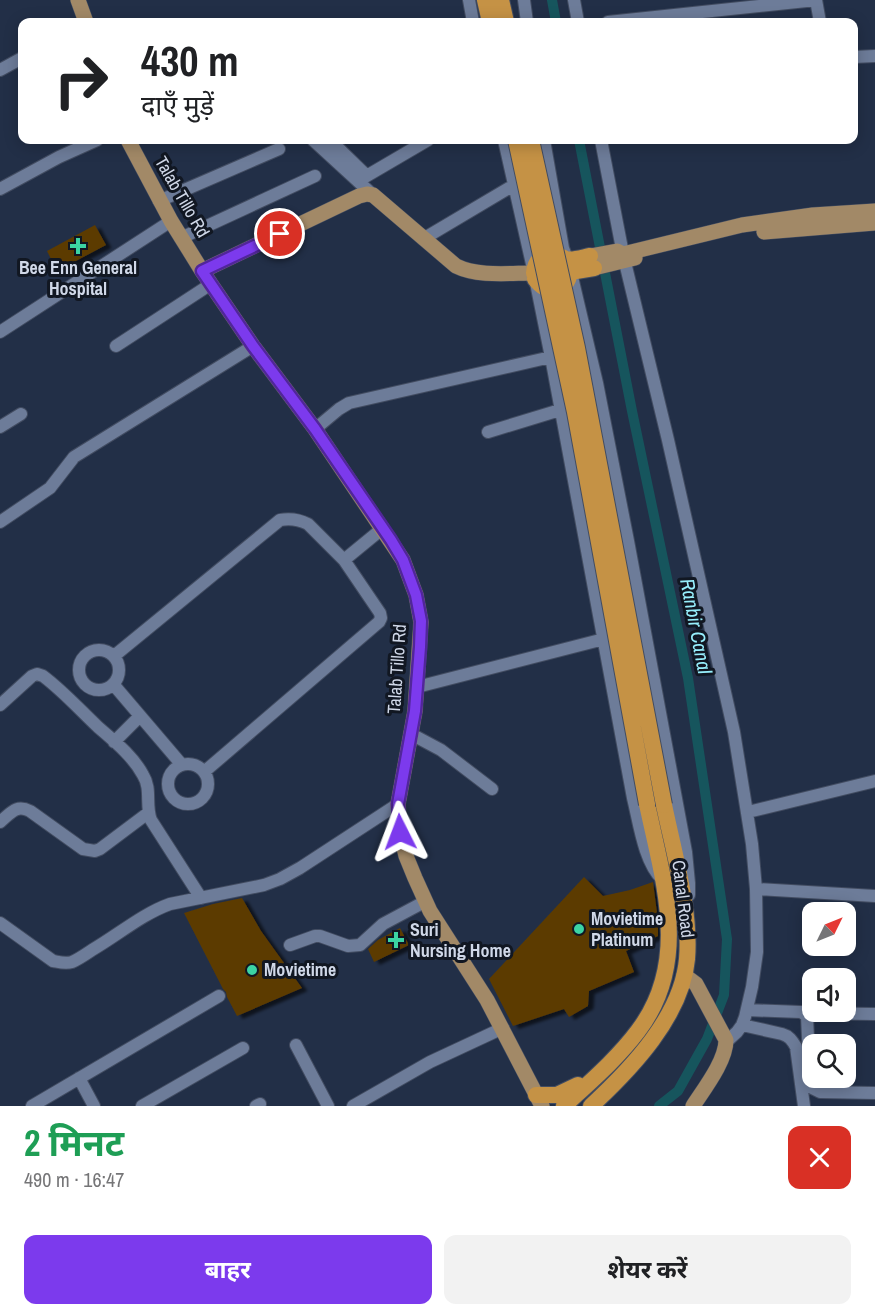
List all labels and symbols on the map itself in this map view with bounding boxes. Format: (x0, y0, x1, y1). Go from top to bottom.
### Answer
street label: Talab Tillo Rd (149, 152, 216, 242)
pin (254, 208, 305, 259)
marker: Bee Enn General Hospital (69, 237, 87, 255)
place label: Bee Enn General Hospital (19, 255, 137, 301)
water label: Ranbir Canal (674, 576, 719, 676)
street label: Talab Tillo Rd (381, 623, 412, 715)
position arrow (368, 800, 432, 864)
street label: Canal Road (666, 859, 701, 939)
north arrow (802, 902, 856, 956)
place label: Movietime Platinum (591, 906, 663, 952)
place label: Suri Nursing Home (410, 917, 511, 963)
marker: Movietime Platinum (572, 922, 586, 936)
marker: Suri Nursing Home (387, 931, 405, 949)
place label: Movietime (264, 957, 336, 982)
marker: Movietime (245, 963, 259, 977)

